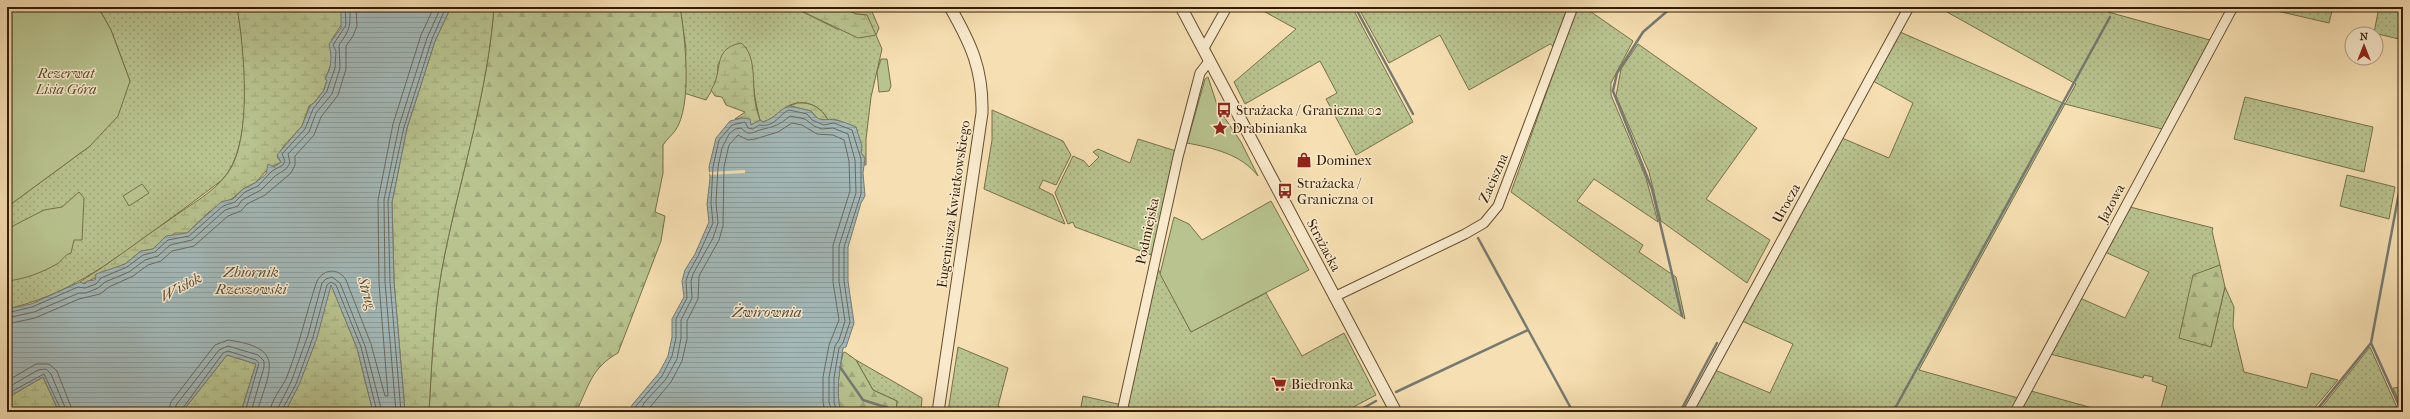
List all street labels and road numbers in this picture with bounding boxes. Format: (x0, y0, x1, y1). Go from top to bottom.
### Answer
street label: Eugeniusza Kwiatkowskiego (933, 119, 974, 289)
street label: Zaciszna (1475, 150, 1512, 206)
street label: Urocza (1769, 180, 1804, 226)
street label: Jazowa (2094, 181, 2129, 226)
street label: Podmiejska (1132, 196, 1163, 266)
street label: Strażacka (1303, 216, 1345, 275)

